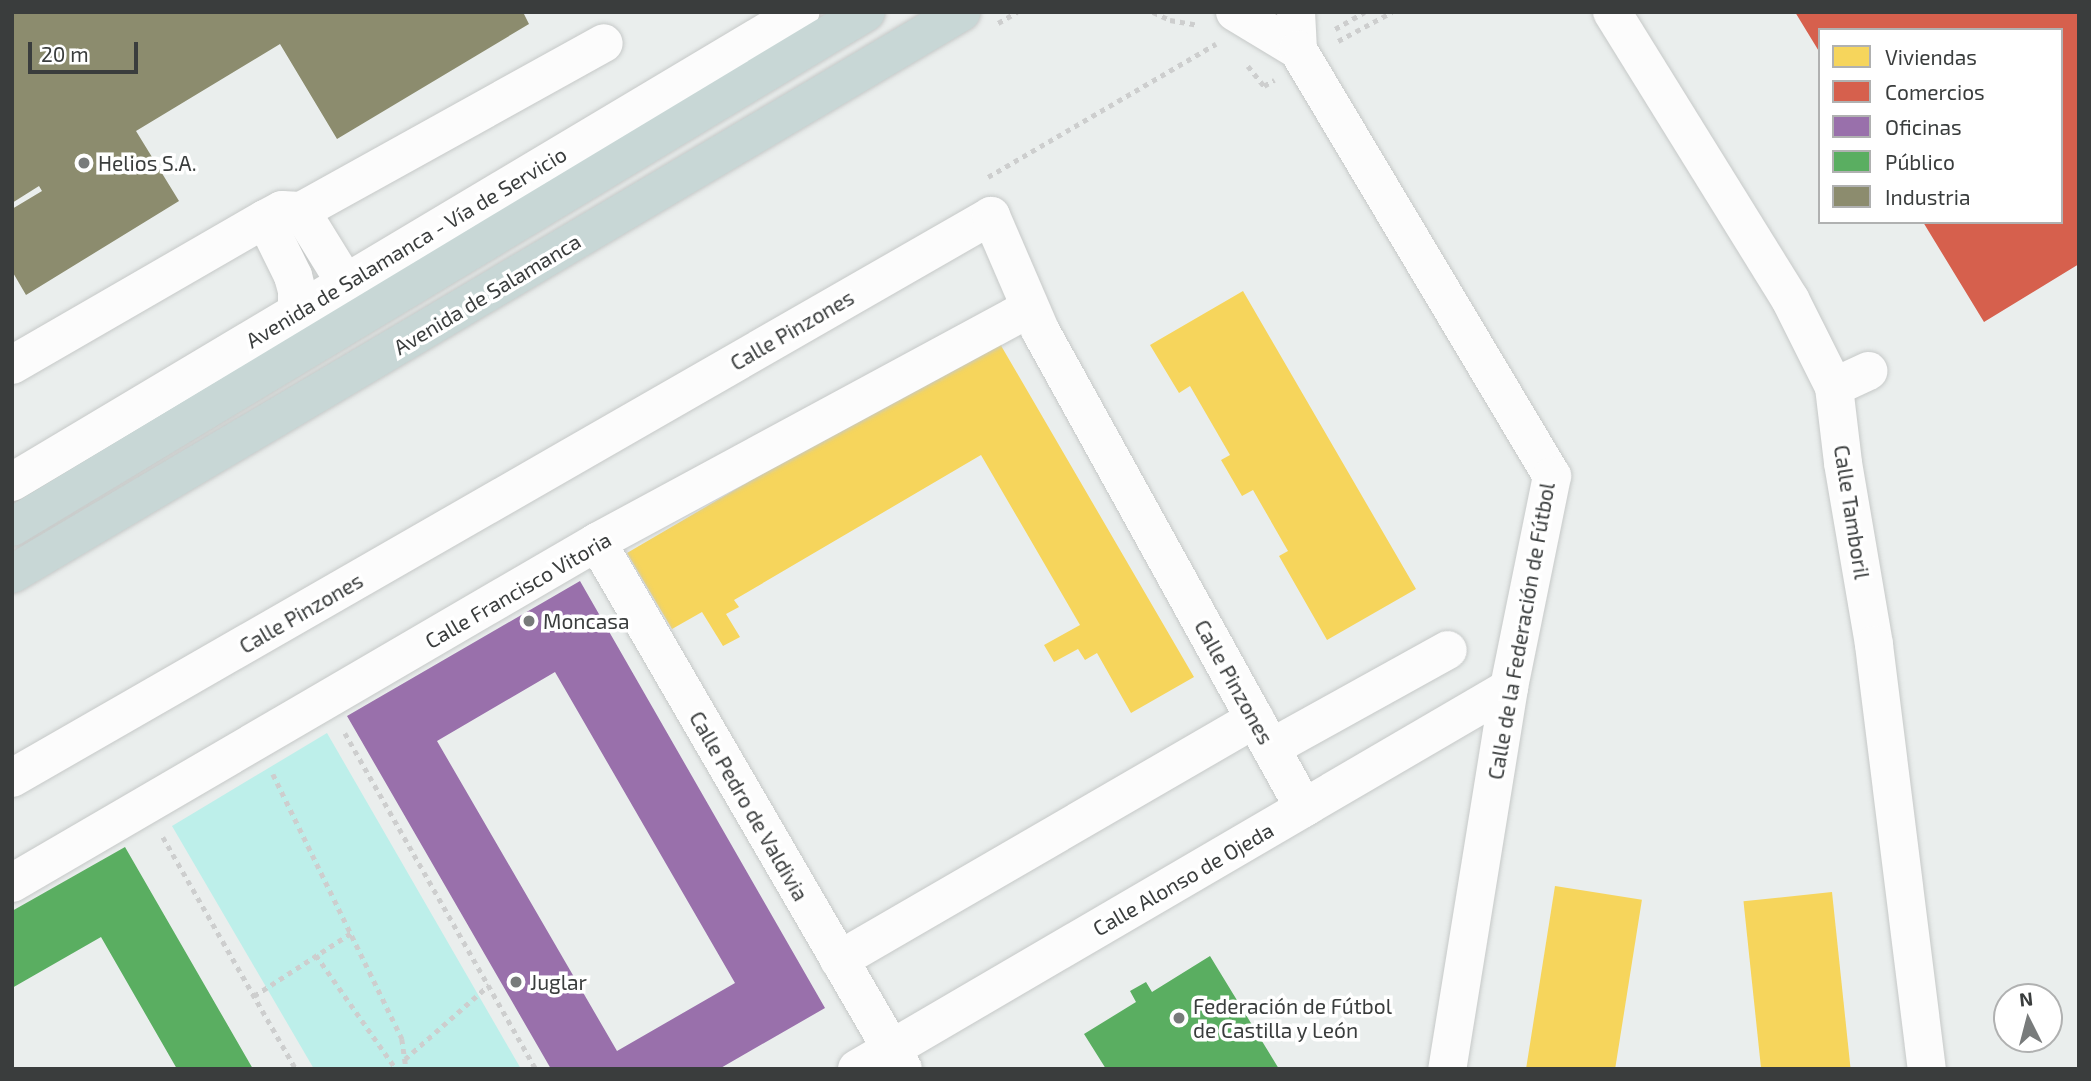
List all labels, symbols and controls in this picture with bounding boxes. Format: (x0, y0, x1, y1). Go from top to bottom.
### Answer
scale bar (32, 28, 142, 72)
legend (1818, 28, 2063, 224)
text: 20 m (41, 41, 89, 66)
text: Viviendas (1885, 44, 1977, 69)
text: Comercios (1885, 79, 1985, 104)
text: Oficinas (1885, 114, 1962, 139)
street label: Avenida de Salamanca - Vía de Servicio (241, 141, 571, 353)
text: Público (1885, 149, 1955, 174)
place label: Helios S.A. (98, 150, 196, 176)
marker: Helios S.A. (76, 155, 92, 171)
text: Industria (1885, 184, 1971, 209)
street label: Avenida de Salamanca (389, 228, 585, 360)
street label: Calle Pinzones (726, 284, 858, 376)
street label: Calle Tamboril (1829, 443, 1875, 581)
street label: Calle de la Federación de Fútbol (1482, 480, 1560, 782)
street label: Calle Francisco Vitoria (420, 526, 616, 654)
street label: Calle Pinzones (235, 567, 367, 659)
place label: Moncasa (543, 608, 630, 634)
marker: Moncasa (521, 613, 537, 629)
street label: Calle Pinzones (1189, 615, 1279, 749)
street label: Calle Pedro de Valdivia (684, 706, 814, 906)
street label: Calle Alonso de Ojeda (1088, 817, 1278, 941)
place label: Juglar (530, 969, 587, 995)
marker: Juglar (508, 974, 524, 990)
north arrow (1993, 983, 2063, 1053)
text: N (2018, 986, 2034, 1011)
place label: Federación de Fútbol de Castilla y León (1193, 993, 1392, 1043)
marker: Federación de Fútbol de Castilla y León (1171, 1010, 1187, 1026)

